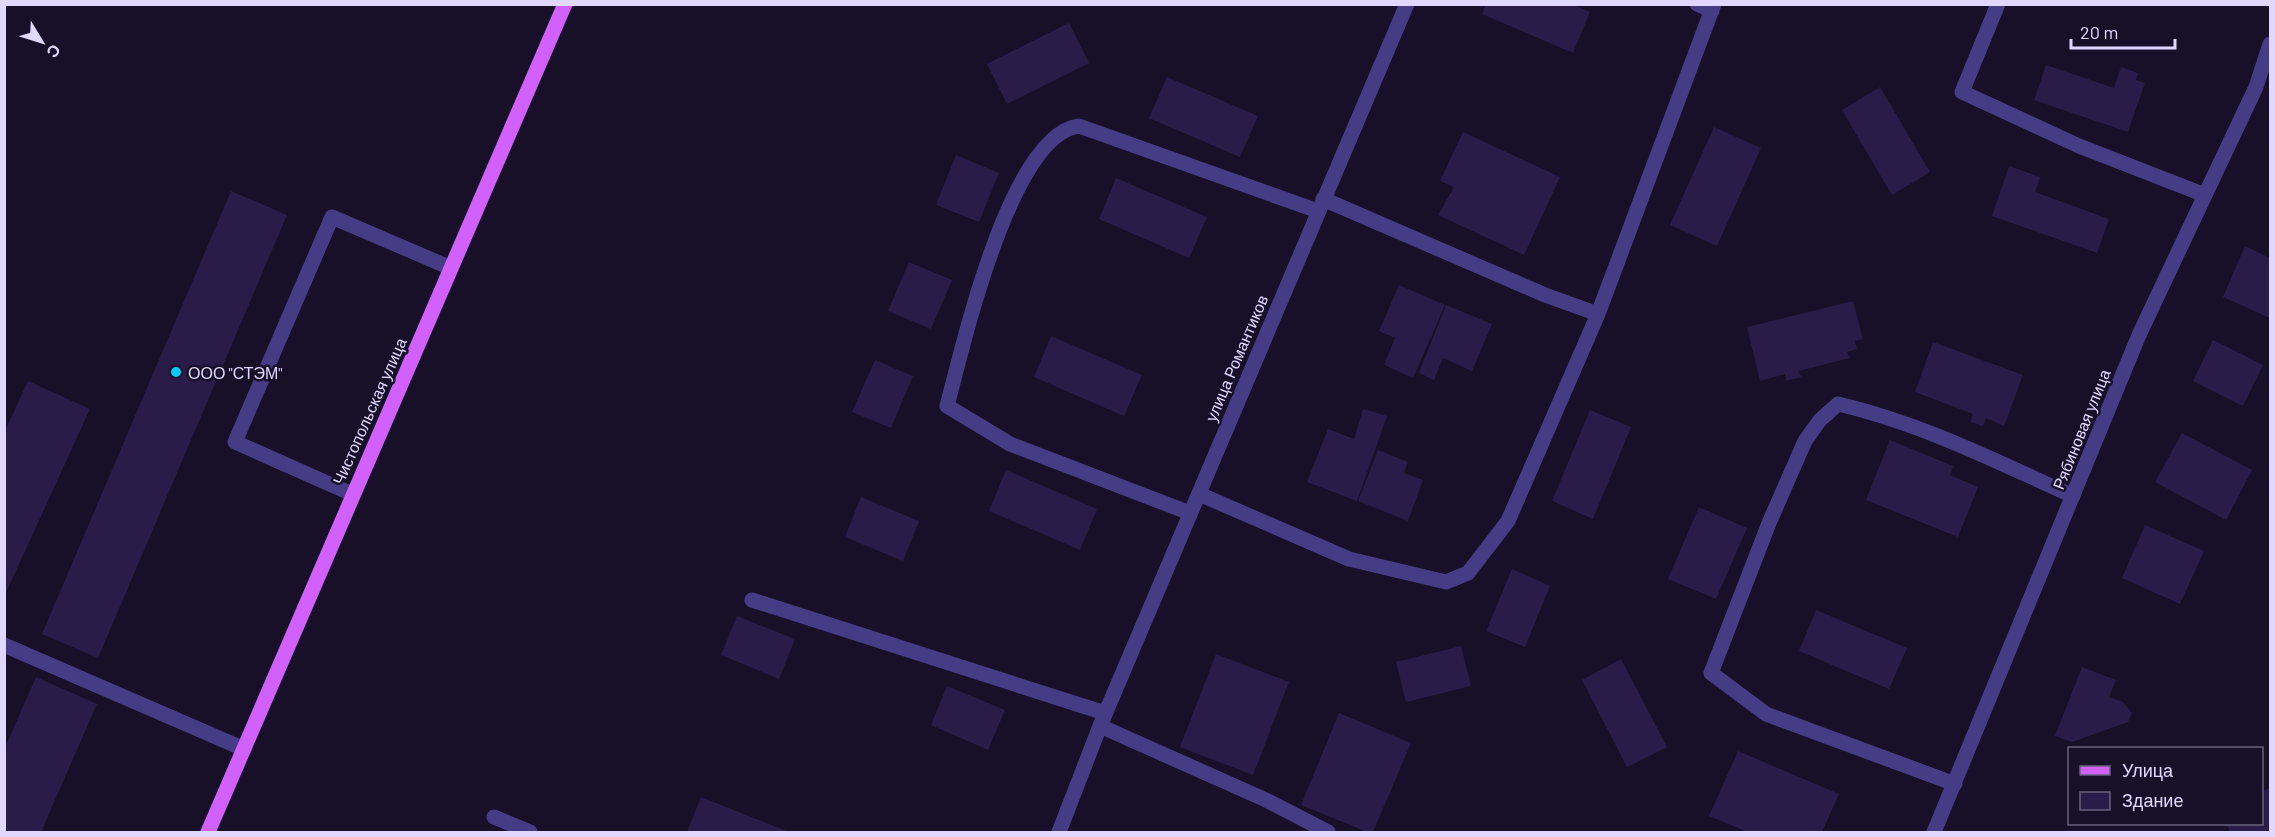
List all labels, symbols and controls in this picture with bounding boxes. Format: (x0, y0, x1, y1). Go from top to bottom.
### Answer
north arrow (12, 12, 72, 72)
scale bar (2071, 12, 2174, 50)
text: 20 m (2080, 21, 2118, 43)
text: С (43, 41, 65, 62)
street label: улица Романтиков (1201, 292, 1271, 424)
street label: Чистопольская улица (328, 335, 410, 487)
place label: ООО "СТЭМ" (188, 363, 283, 382)
marker: ООО "СТЭМ" (169, 365, 183, 379)
street label: Рябиновая улица (2048, 366, 2114, 492)
legend (2068, 747, 2263, 825)
text: Улица (2122, 759, 2174, 781)
text: Здание (2122, 789, 2183, 811)

